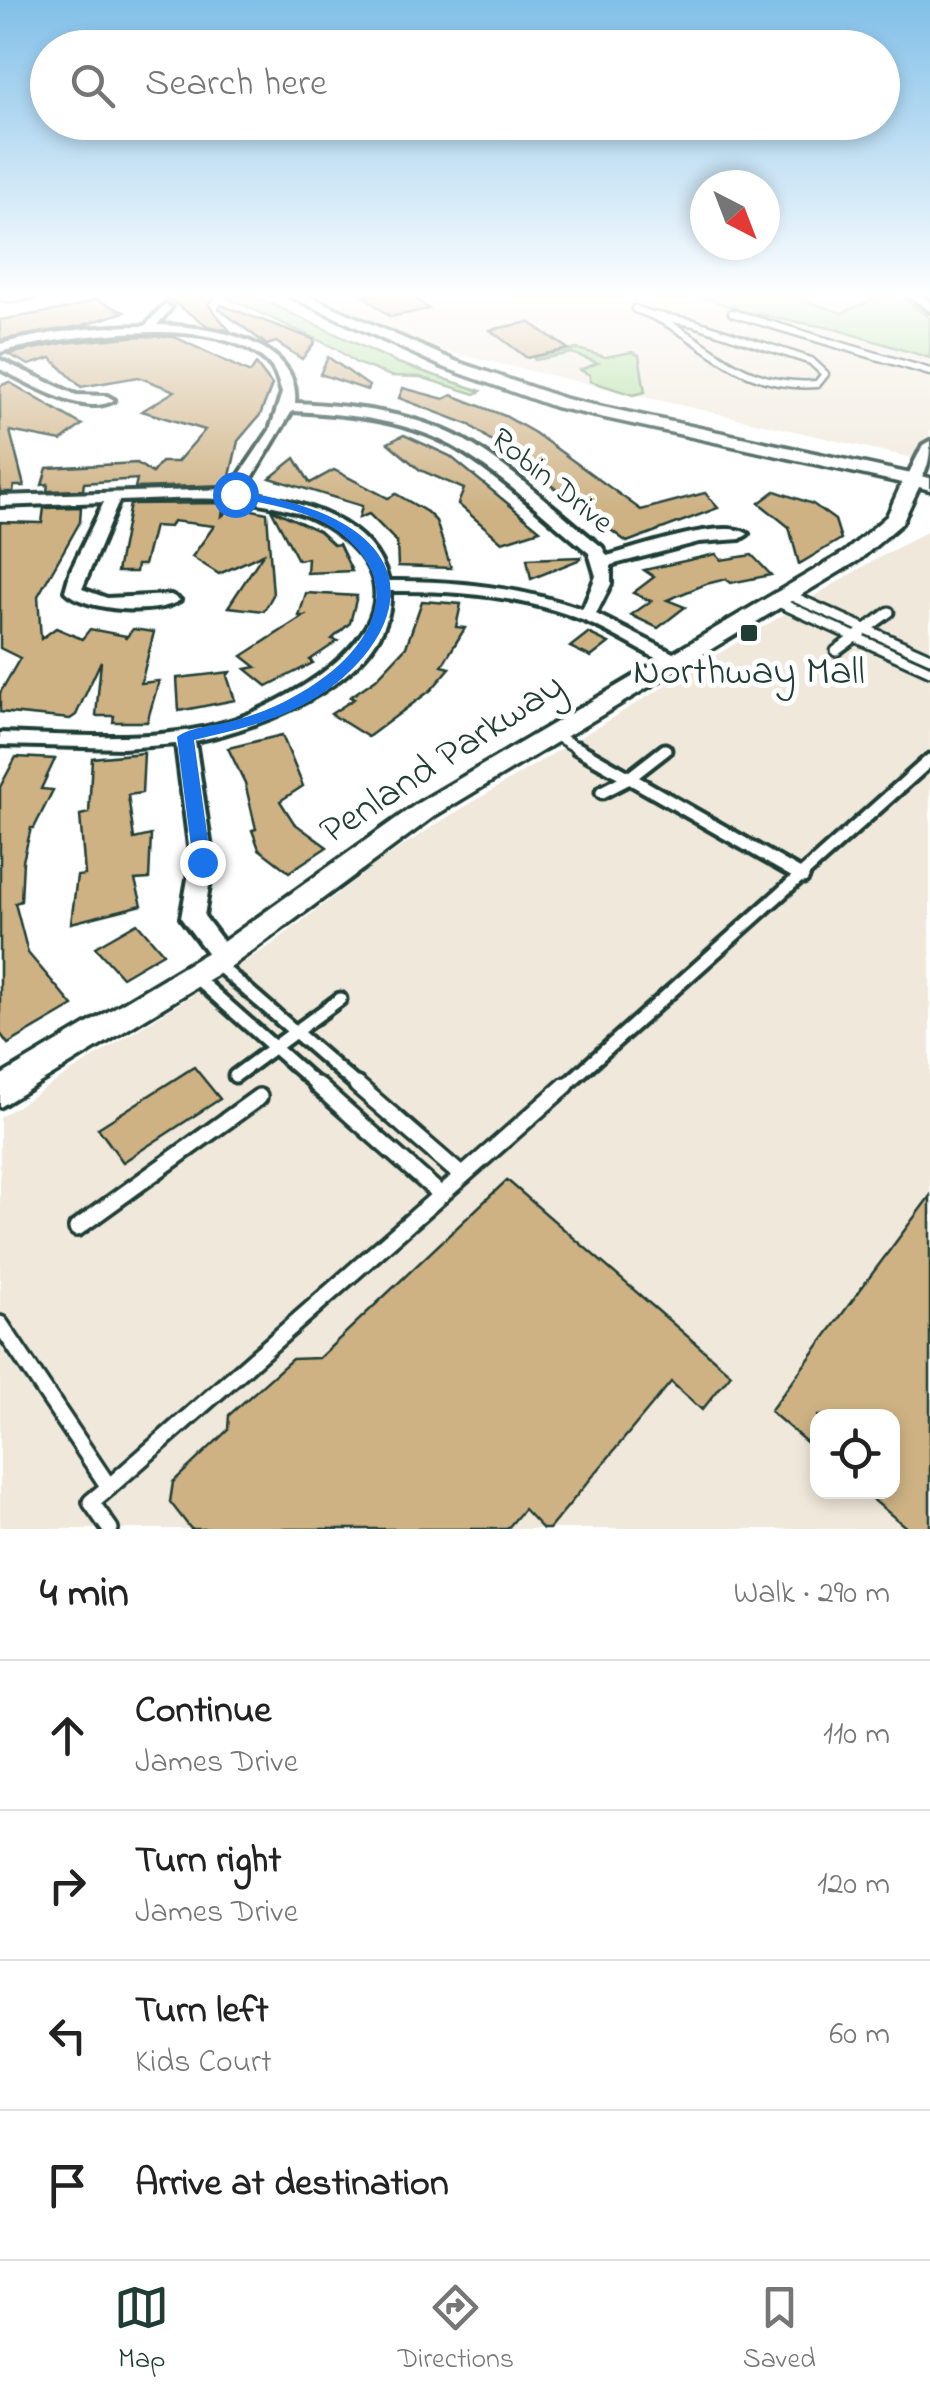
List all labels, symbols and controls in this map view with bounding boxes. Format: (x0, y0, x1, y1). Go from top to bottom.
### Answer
search box (30, 30, 900, 140)
text: Search here (145, 57, 327, 113)
icon: search (65, 58, 120, 113)
north arrow (690, 170, 780, 260)
street label: Robin Drive (479, 418, 623, 547)
route start (213, 472, 259, 518)
marker: Northway Mall (738, 622, 760, 644)
place label: Northway Mall (633, 644, 865, 703)
street label: Penland Parkway (309, 659, 577, 861)
route end (180, 840, 226, 886)
map controls (810, 1409, 900, 1499)
button: locate (810, 1409, 900, 1499)
text: 4 min (40, 1564, 129, 1625)
text: Walk · 290 m (734, 1571, 890, 1618)
text: Continue (135, 1684, 271, 1740)
icon: ahead (40, 1708, 95, 1763)
text: 110 m (823, 1712, 890, 1759)
text: James Drive (135, 1740, 298, 1787)
text: Turn right (135, 1834, 281, 1890)
icon: right (40, 1858, 95, 1913)
text: 120 m (817, 1862, 890, 1909)
text: James Drive (135, 1890, 298, 1937)
text: Turn left (135, 1984, 268, 2040)
icon: left (40, 2008, 95, 2063)
text: 60 m (829, 2012, 890, 2059)
text: Kids Court (135, 2040, 272, 2087)
text: Arrive at destination (135, 2157, 449, 2213)
icon: arrive (40, 2158, 95, 2213)
tab: Map (114, 2280, 169, 2381)
tab: Directions (398, 2280, 514, 2381)
tab: Saved (743, 2280, 816, 2381)

